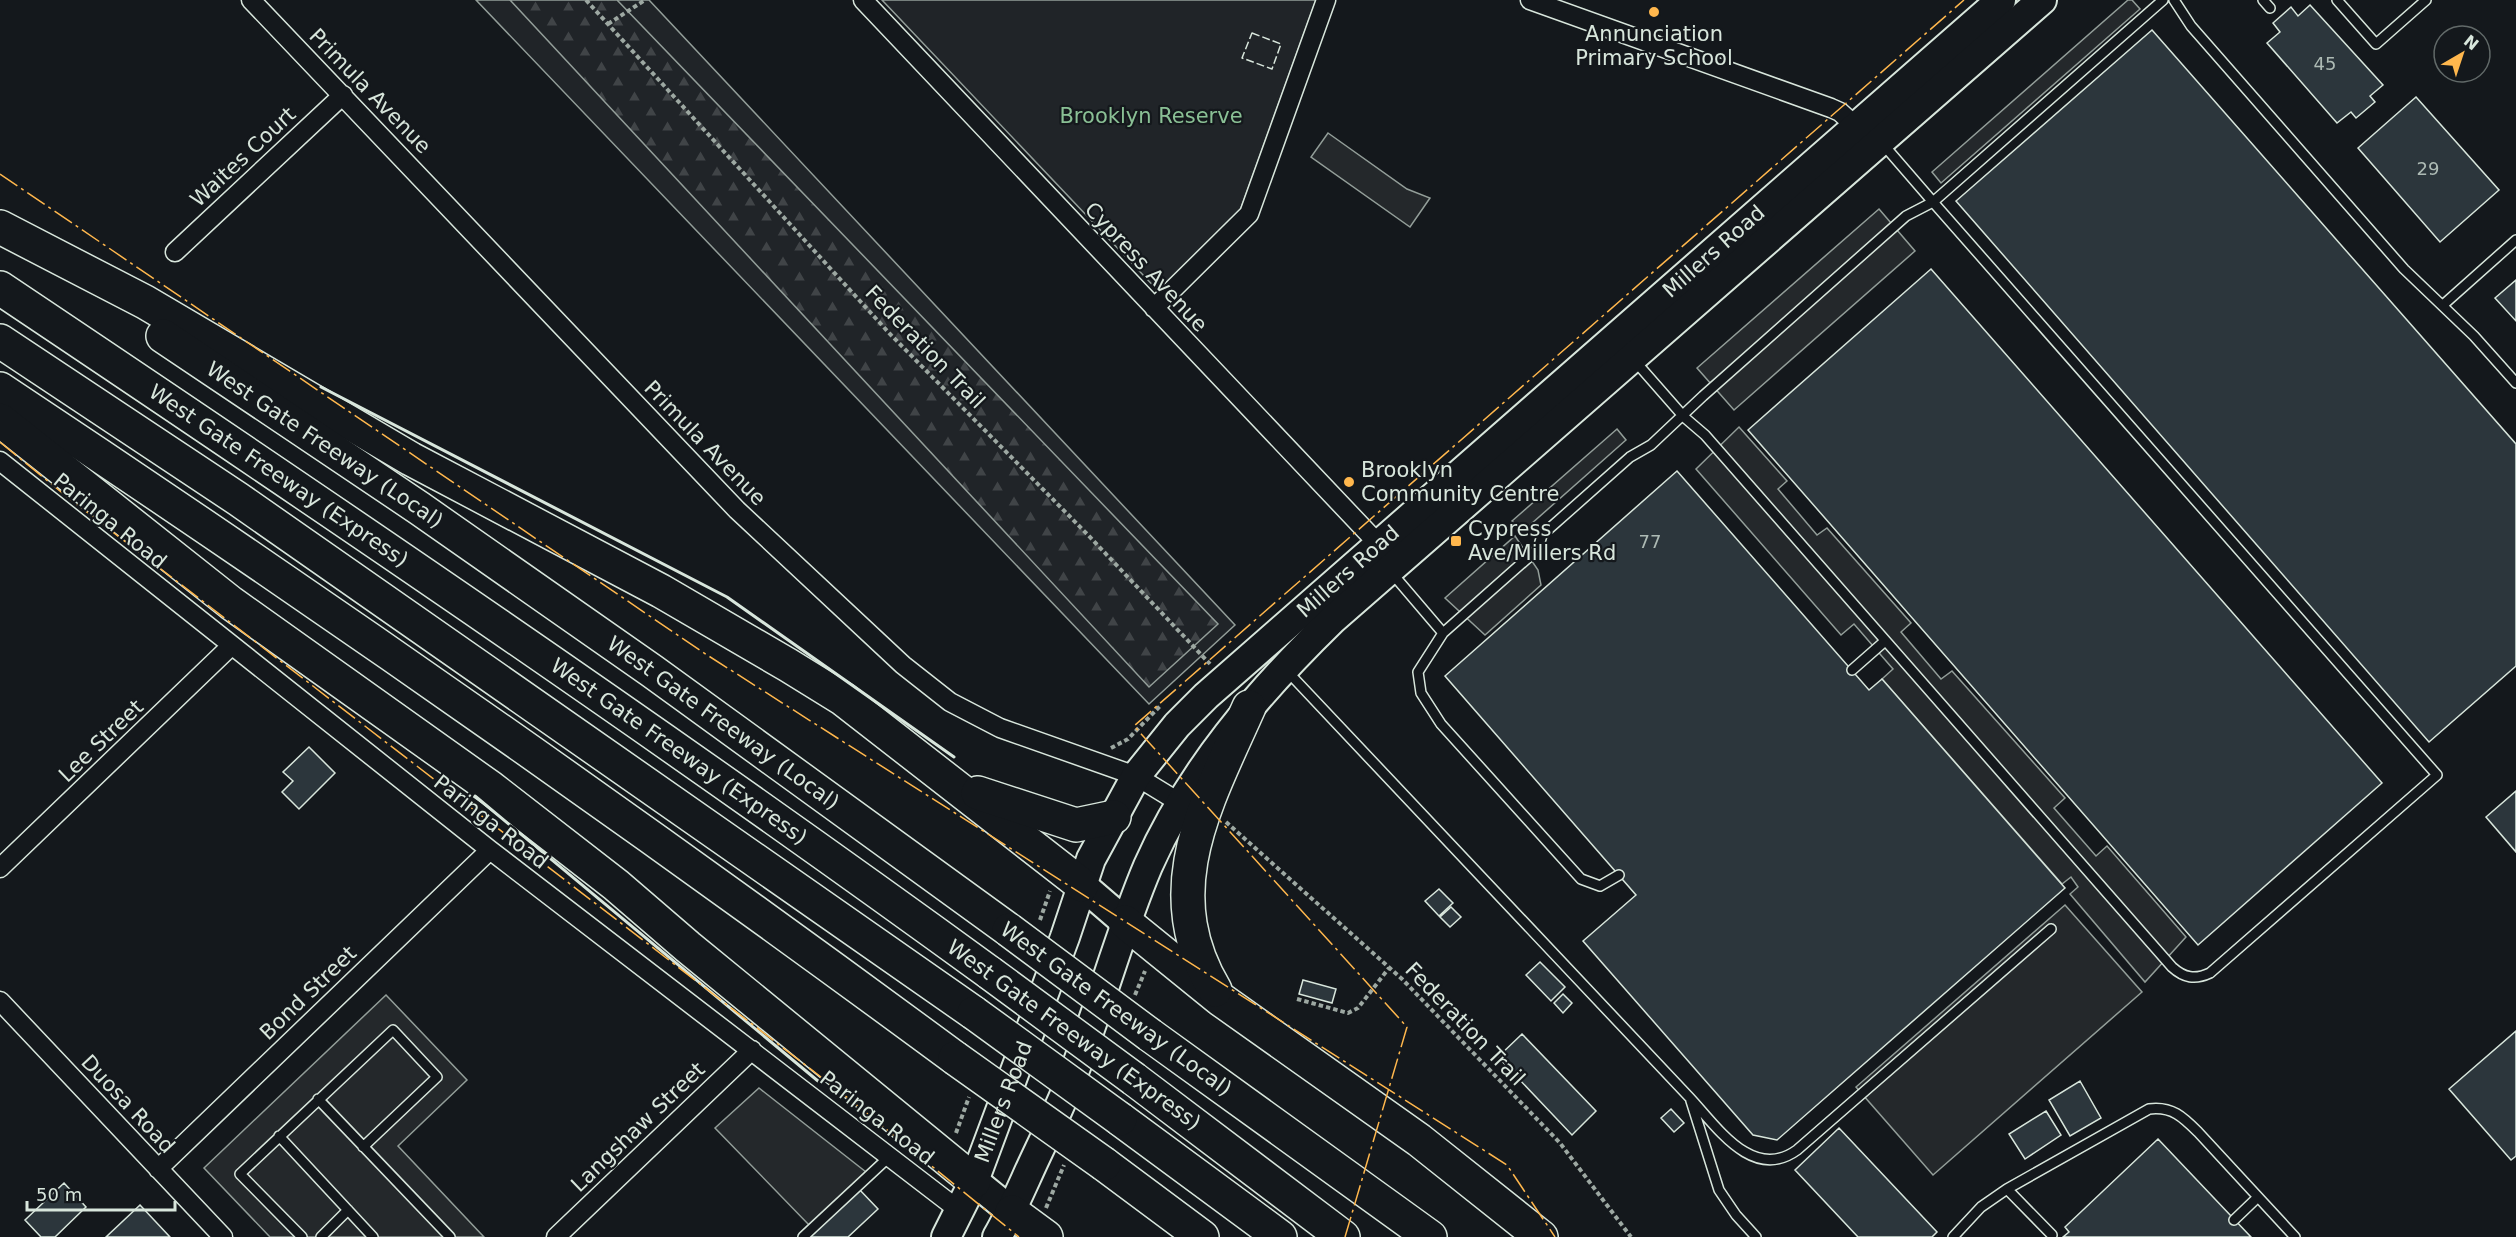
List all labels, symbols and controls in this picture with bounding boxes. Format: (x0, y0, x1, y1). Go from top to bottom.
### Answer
marker: Annunciation Primary School (1647, 5, 1661, 19)
place label: Annunciation Primary School (1575, 22, 1733, 70)
street label: Primula Avenue (304, 24, 436, 158)
north arrow (2432, 24, 2492, 84)
text: N (2460, 31, 2482, 54)
house number: 45 (2314, 53, 2336, 74)
street label: Waites Court (186, 102, 300, 212)
park label: Brooklyn Reserve (1059, 104, 1243, 128)
house number: 29 (2417, 158, 2439, 179)
street label: Cypress Avenue (1080, 197, 1212, 337)
street label: Millers Road (1658, 200, 1770, 302)
street label: Federation Trail (860, 281, 990, 413)
street label: West Gate Freeway (Local) (202, 357, 448, 533)
street label: Primula Avenue (639, 376, 771, 510)
street label: West Gate Freeway (Express) (145, 380, 413, 572)
place label: Brooklyn Community Centre (1361, 458, 1559, 506)
street label: Paringa Road (49, 468, 171, 574)
marker: Brooklyn Community Centre (1342, 475, 1356, 489)
place label: Cypress Ave/Millers Rd (1468, 517, 1616, 565)
street label: Millers Road (1292, 521, 1404, 623)
house number: 77 (1639, 531, 1661, 552)
marker: Cypress Ave/Millers Rd (1449, 534, 1463, 548)
street label: West Gate Freeway (Local) (603, 631, 844, 815)
street label: West Gate Freeway (Express) (546, 653, 812, 850)
street label: Lee Street (54, 695, 148, 787)
street label: Paringa Road (429, 770, 553, 874)
street label: West Gate Freeway (Local) (996, 917, 1236, 1101)
street label: West Gate Freeway (Express) (943, 935, 1205, 1135)
street label: Bond Street (255, 941, 361, 1045)
street label: Federation Trail (1400, 958, 1530, 1090)
street label: Millers Road (970, 1038, 1037, 1166)
street label: Duosa Road (76, 1050, 180, 1158)
street label: Langshaw Street (566, 1057, 710, 1197)
street label: Paringa Road (815, 1066, 939, 1170)
scale bar (27, 1174, 176, 1212)
text: 50 m (36, 1184, 82, 1205)

